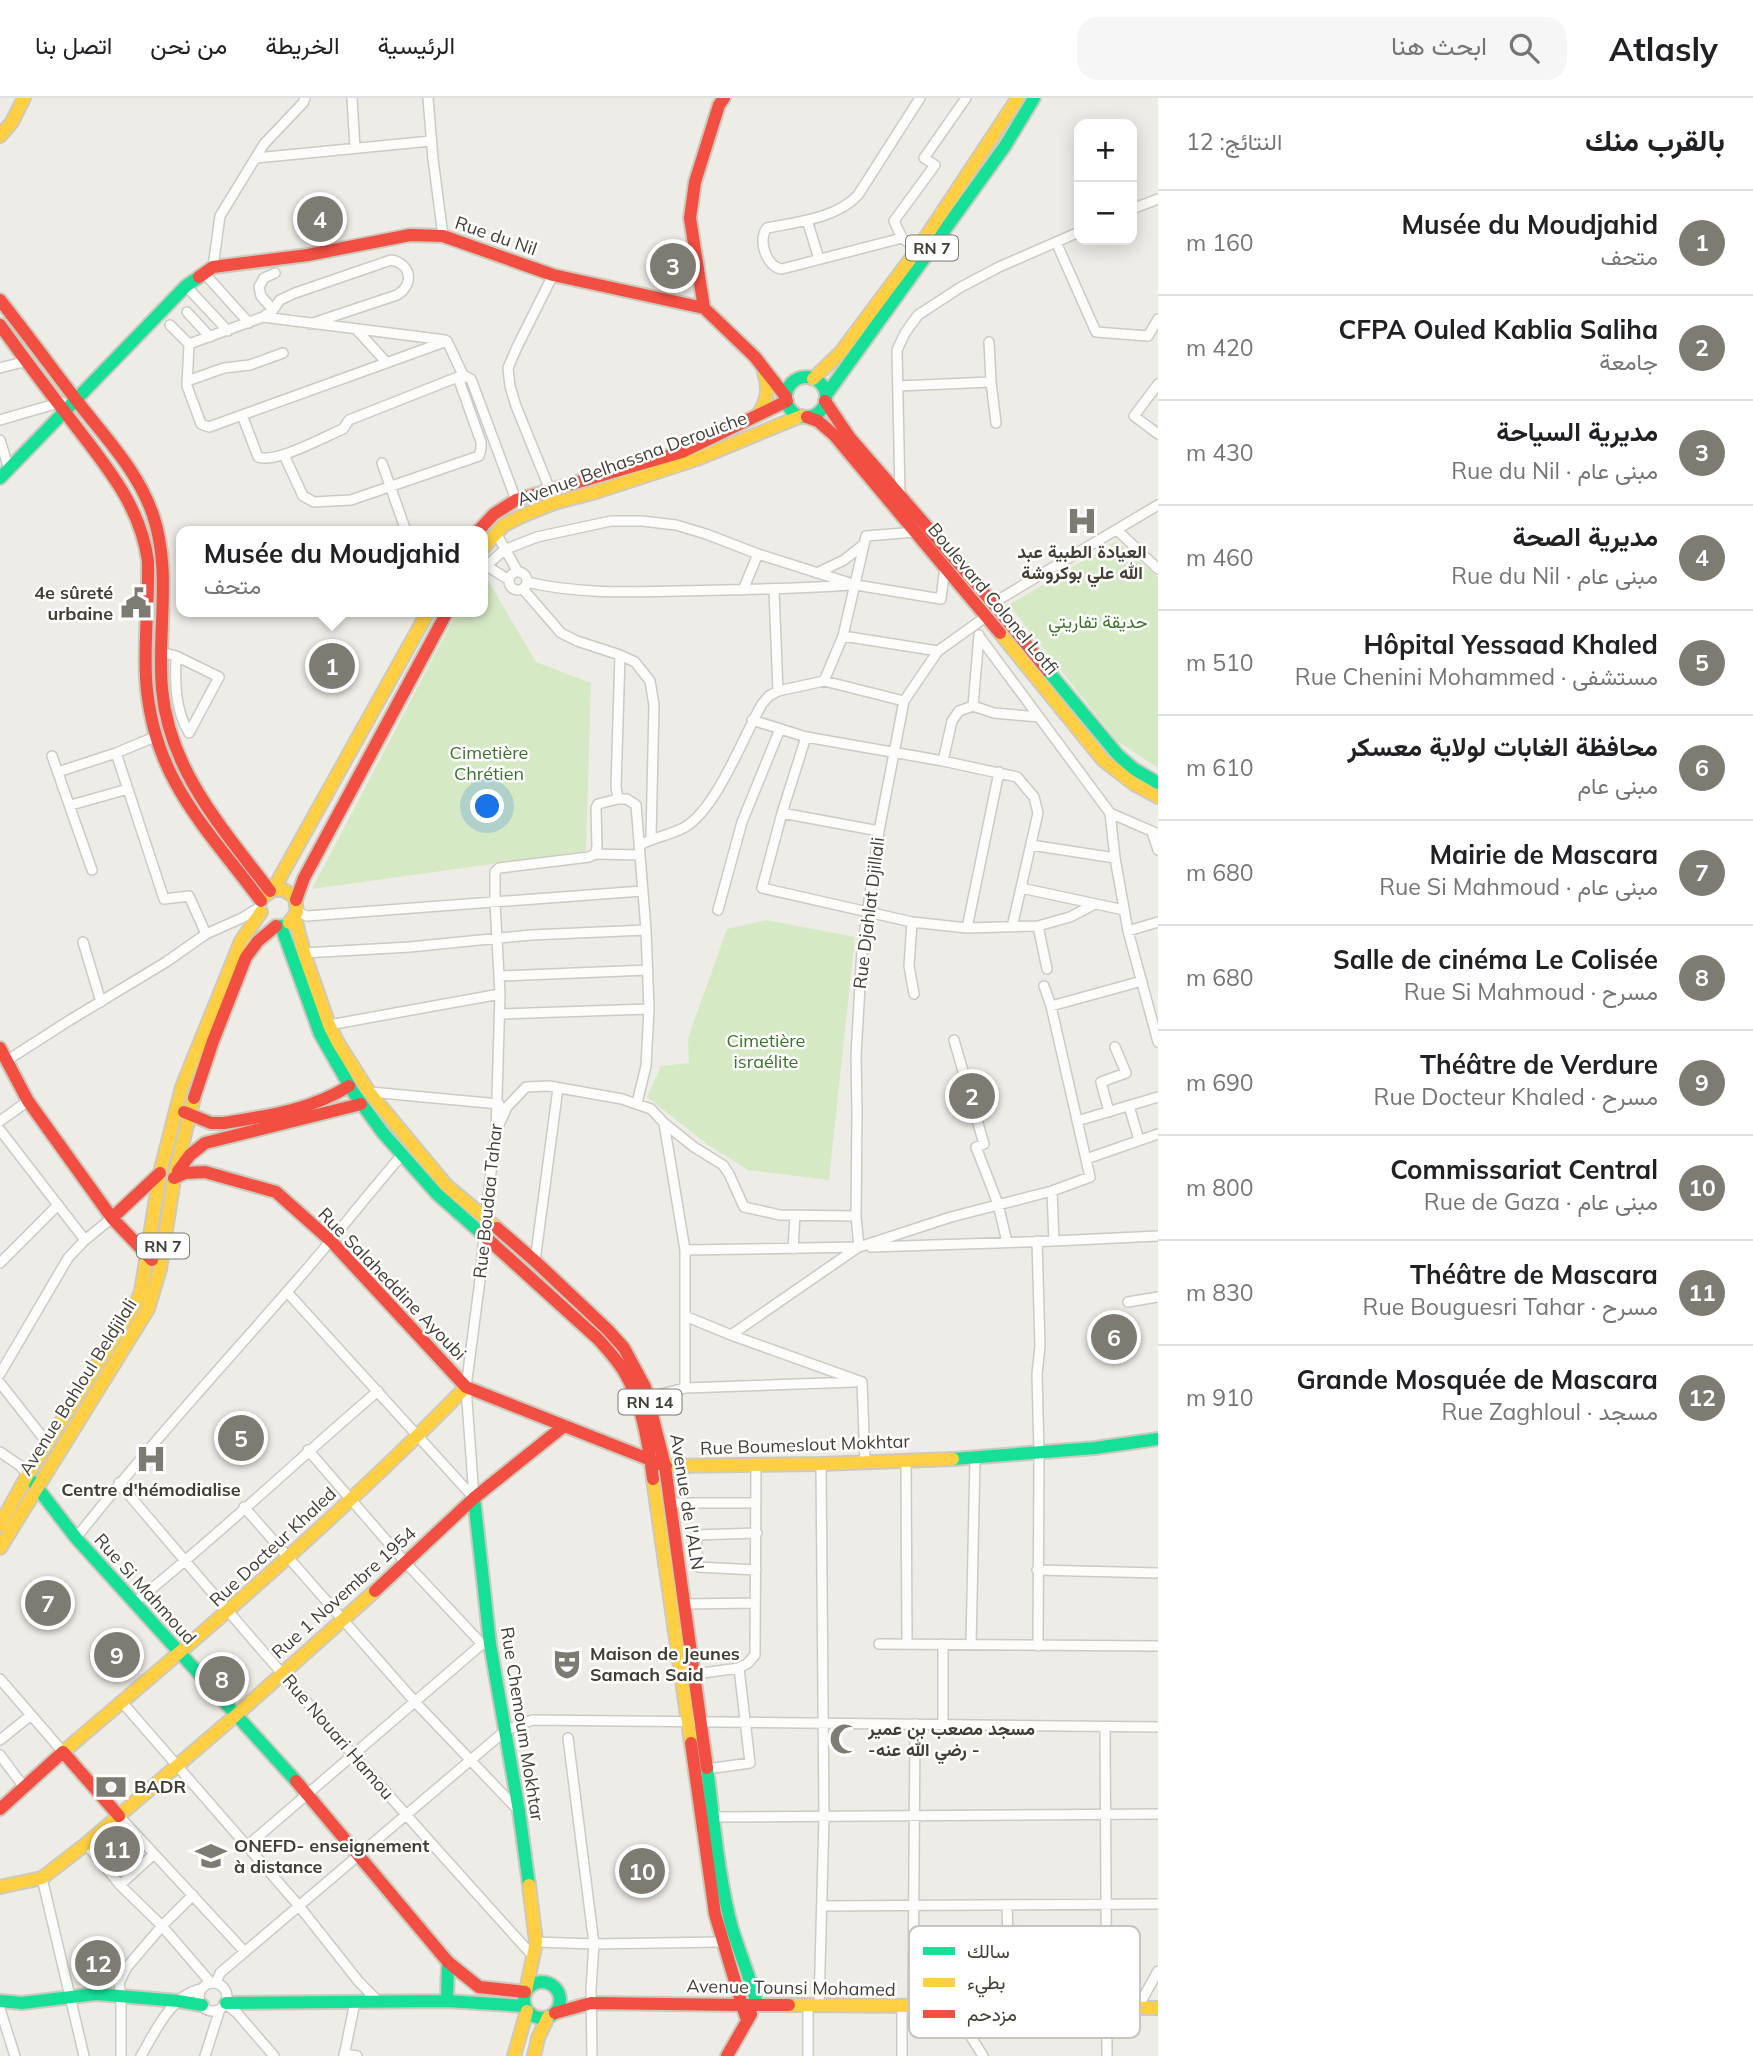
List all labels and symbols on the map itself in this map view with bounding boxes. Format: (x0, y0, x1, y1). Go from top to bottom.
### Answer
pin: 4 (297, 193, 343, 245)
street label: Rue du Nil (452, 211, 540, 260)
road number: RN 7 (906, 236, 958, 260)
pin: 3 (650, 240, 696, 292)
street label: Avenue Belhassna Derouiche (514, 406, 750, 511)
hospital icon: العيادة الطبية عبد الله علي بوكروشة (1065, 504, 1099, 538)
street label: Boulevard Colonel Lotfi (923, 518, 1064, 679)
place label: العيادة الطبية عبد الله علي بوكروشة (1017, 540, 1147, 588)
place label: 4e sûreté urbaine (34, 581, 113, 625)
public building icon: 4e sûreté urbaine (119, 586, 153, 620)
park label: حديقة تفاريتي (1048, 610, 1148, 637)
pin: 1 (309, 640, 355, 692)
park label: Cimetière Chrétien (450, 741, 528, 785)
your location (470, 789, 504, 823)
street label: Rue Djahlat Djillali (848, 836, 889, 990)
park label: Cimetière israélite (727, 1029, 805, 1073)
pin: 2 (949, 1070, 995, 1122)
street label: Rue Boudaa Tahar (468, 1122, 507, 1279)
street label: Rue Salaheddine Ayoubi (313, 1202, 471, 1365)
road number: RN 7 (137, 1234, 189, 1258)
street label: Avenue Bahloul Beldjilali (14, 1294, 141, 1479)
pin: 6 (1091, 1311, 1137, 1363)
road number: RN 14 (618, 1390, 682, 1414)
pin: 5 (218, 1412, 264, 1464)
street label: Rue Boumeslout Mokhtar (700, 1429, 911, 1460)
street label: Avenue de l'ALN (665, 1432, 710, 1572)
hospital icon: Centre d'hémodialise (134, 1442, 168, 1476)
place label: Centre d'hémodialise (61, 1478, 241, 1501)
street label: Rue Docteur Khaled (204, 1482, 341, 1611)
street label: Rue 1 Novembre 1954 (267, 1522, 421, 1664)
street label: Rue Si Mahmoud (89, 1528, 201, 1649)
pin: 7 (25, 1577, 71, 1629)
street label: Rue Chemoum Mokhtar (496, 1625, 549, 1823)
pin: 9 (94, 1629, 140, 1681)
place label: Maison de Jeunes Samach Said (590, 1642, 740, 1686)
theatre icon: Maison de Jeunes Samach Said (550, 1647, 584, 1681)
pin: 8 (199, 1653, 245, 1705)
street label: Rue Nouari Hamou (278, 1669, 399, 1804)
place label: مسجد مصعب بن عمير -رضي الله عنه - (867, 1717, 1035, 1765)
mosque icon: مسجد مصعب بن عمير -رضي الله عنه - (828, 1722, 862, 1756)
bank icon: BADR (94, 1770, 128, 1804)
place label: BADR (134, 1775, 187, 1798)
pin: 11 (94, 1823, 140, 1875)
place label: ONEFD- enseignement à distance (234, 1834, 429, 1878)
school or university icon: ONEFD- enseignement à distance (194, 1839, 228, 1873)
pin: 10 (619, 1845, 665, 1897)
legend (909, 1926, 1140, 2038)
pin: 12 (75, 1937, 121, 1989)
text: سالك (967, 1939, 1010, 1963)
text: بطيء (967, 1970, 1005, 1998)
street label: Avenue Tounsi Mohamed (686, 1974, 896, 2001)
text: مزدحم (967, 2002, 1017, 2027)

